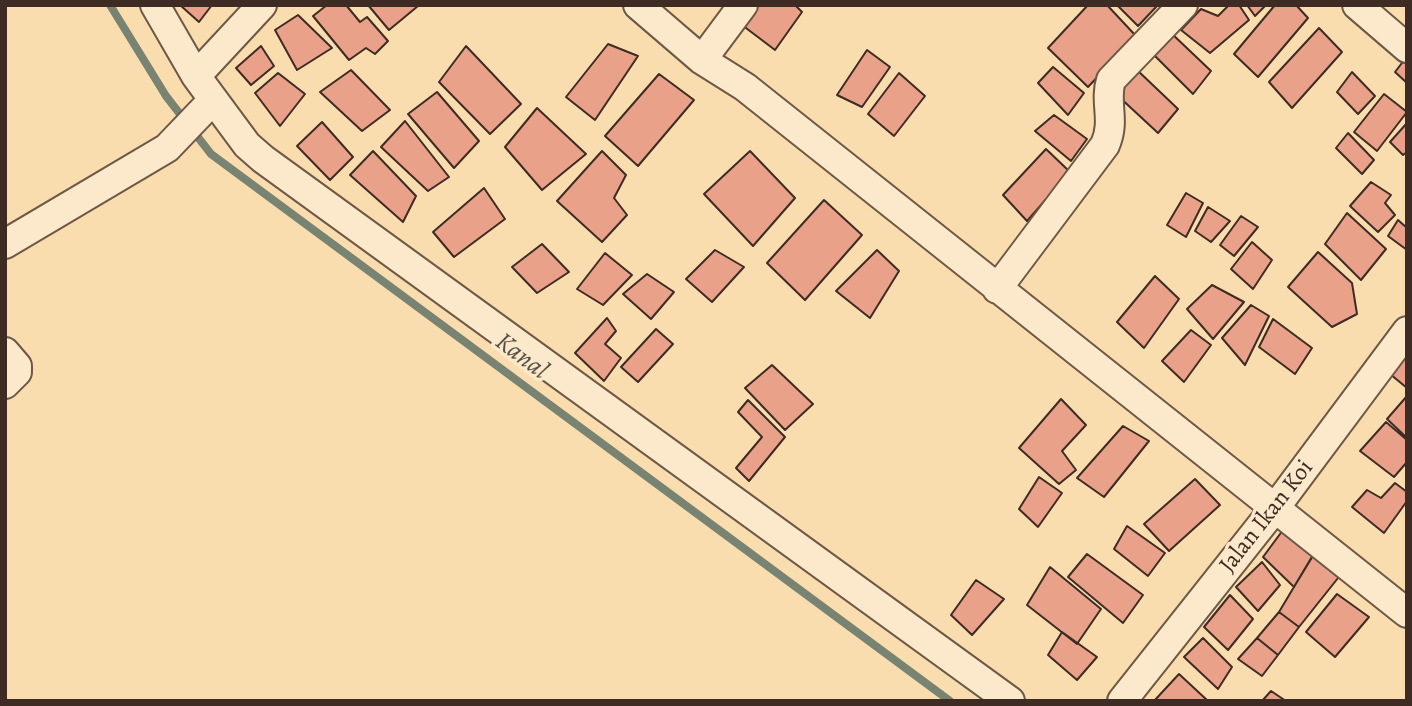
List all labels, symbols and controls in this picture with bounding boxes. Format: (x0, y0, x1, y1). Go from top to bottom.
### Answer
water label: Kanal (488, 327, 554, 387)
street label: Jalan Ikan Koi (1214, 455, 1320, 579)

